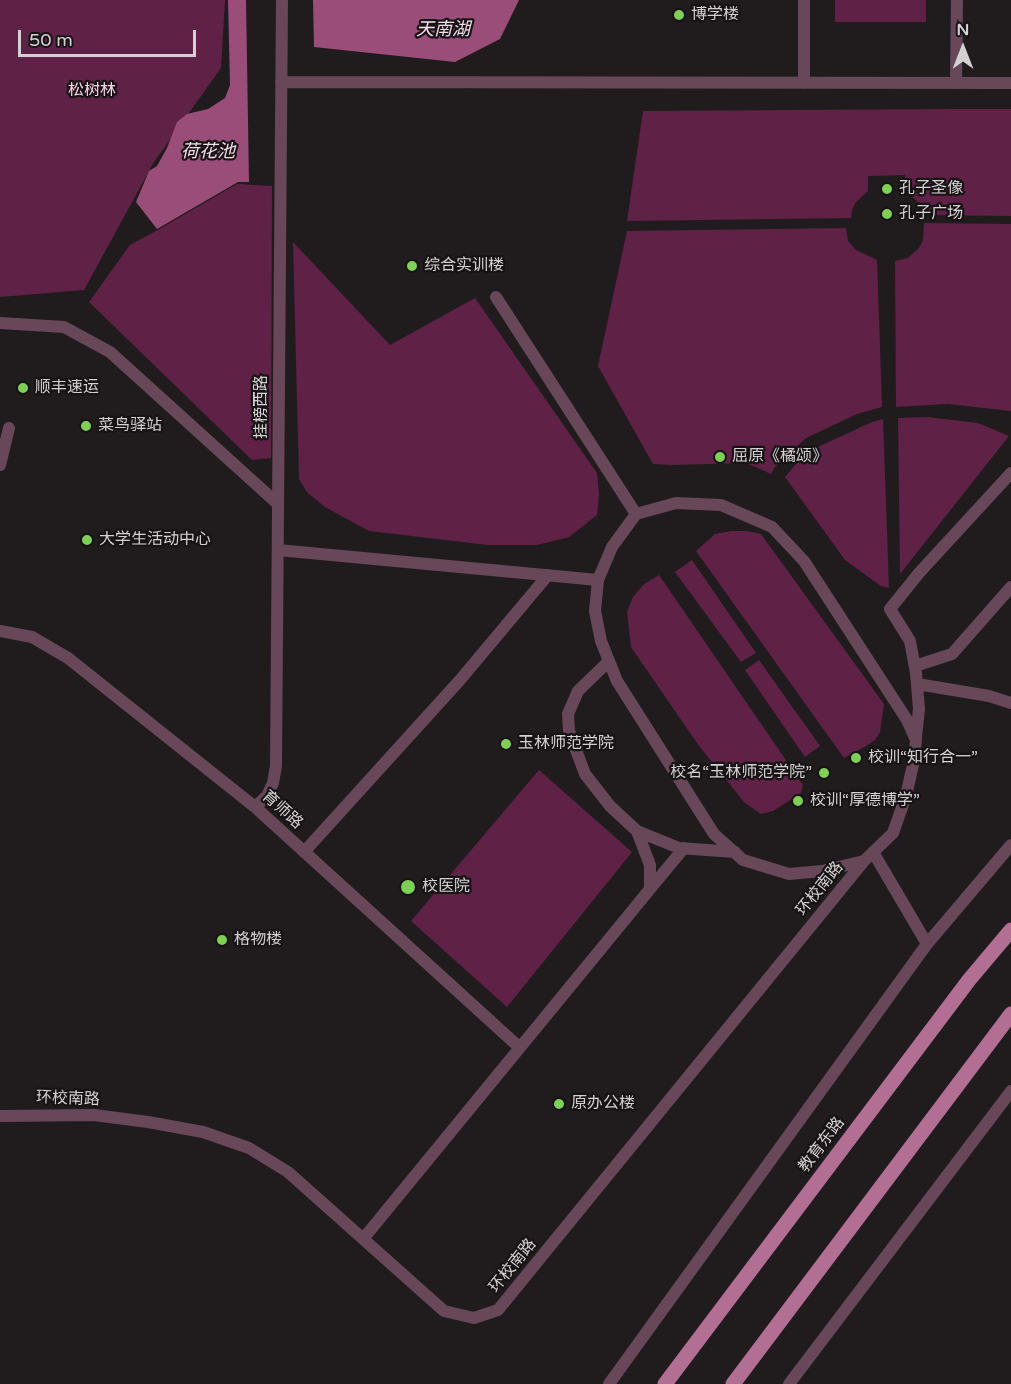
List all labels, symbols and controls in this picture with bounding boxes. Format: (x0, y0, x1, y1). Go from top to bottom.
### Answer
place label: 博学楼 (691, 5, 739, 25)
marker: 博学楼 (672, 8, 686, 22)
scale bar (21, 18, 200, 56)
north arrow (933, 18, 993, 78)
water label: 天南湖 (416, 19, 470, 41)
text: N (957, 20, 969, 40)
text: 50 m (29, 29, 73, 51)
park label: 松树林 (68, 81, 116, 101)
water label: 荷花池 (181, 141, 235, 163)
place label: 孔子圣像 (899, 179, 963, 199)
marker: 孔子圣像 (880, 182, 894, 196)
place label: 孔子广场 (899, 204, 963, 224)
marker: 孔子广场 (880, 207, 894, 221)
place label: 综合实训楼 (424, 256, 504, 276)
marker: 综合实训楼 (405, 259, 419, 273)
street label: 挂榜西路 (252, 375, 272, 439)
place label: 顺丰速运 (35, 378, 99, 398)
marker: 顺丰速运 (16, 381, 30, 395)
place label: 菜鸟驿站 (98, 416, 162, 436)
marker: 菜鸟驿站 (79, 419, 93, 433)
place label: 屈原《橘颂》 (732, 447, 828, 467)
marker: 屈原《橘颂》 (713, 450, 727, 464)
place label: 大学生活动中心 (99, 530, 211, 550)
marker: 大学生活动中心 (80, 533, 94, 547)
place label: 玉林师范学院 (518, 734, 614, 754)
marker: 玉林师范学院 (499, 737, 513, 751)
place label: 校训“知行合一” (868, 748, 978, 768)
marker: 校训“知行合一” (849, 751, 863, 765)
place label: 校名“玉林师范学院” (670, 763, 812, 783)
marker: 校名“玉林师范学院” (817, 766, 831, 780)
street label: 育师路 (258, 787, 306, 833)
place label: 校训“厚德博学” (810, 791, 920, 811)
marker: 校训“厚德博学” (791, 794, 805, 808)
street label: 环校南路 (792, 858, 848, 920)
place label: 校医院 (422, 877, 470, 897)
marker: 校医院 (399, 878, 417, 896)
place label: 格物楼 (234, 930, 282, 950)
marker: 格物楼 (215, 933, 229, 947)
street label: 环校南路 (36, 1088, 100, 1110)
place label: 原办公楼 (571, 1094, 635, 1114)
marker: 原办公楼 (552, 1097, 566, 1111)
street label: 教育东路 (795, 1114, 849, 1176)
street label: 环校南路 (485, 1235, 541, 1297)

